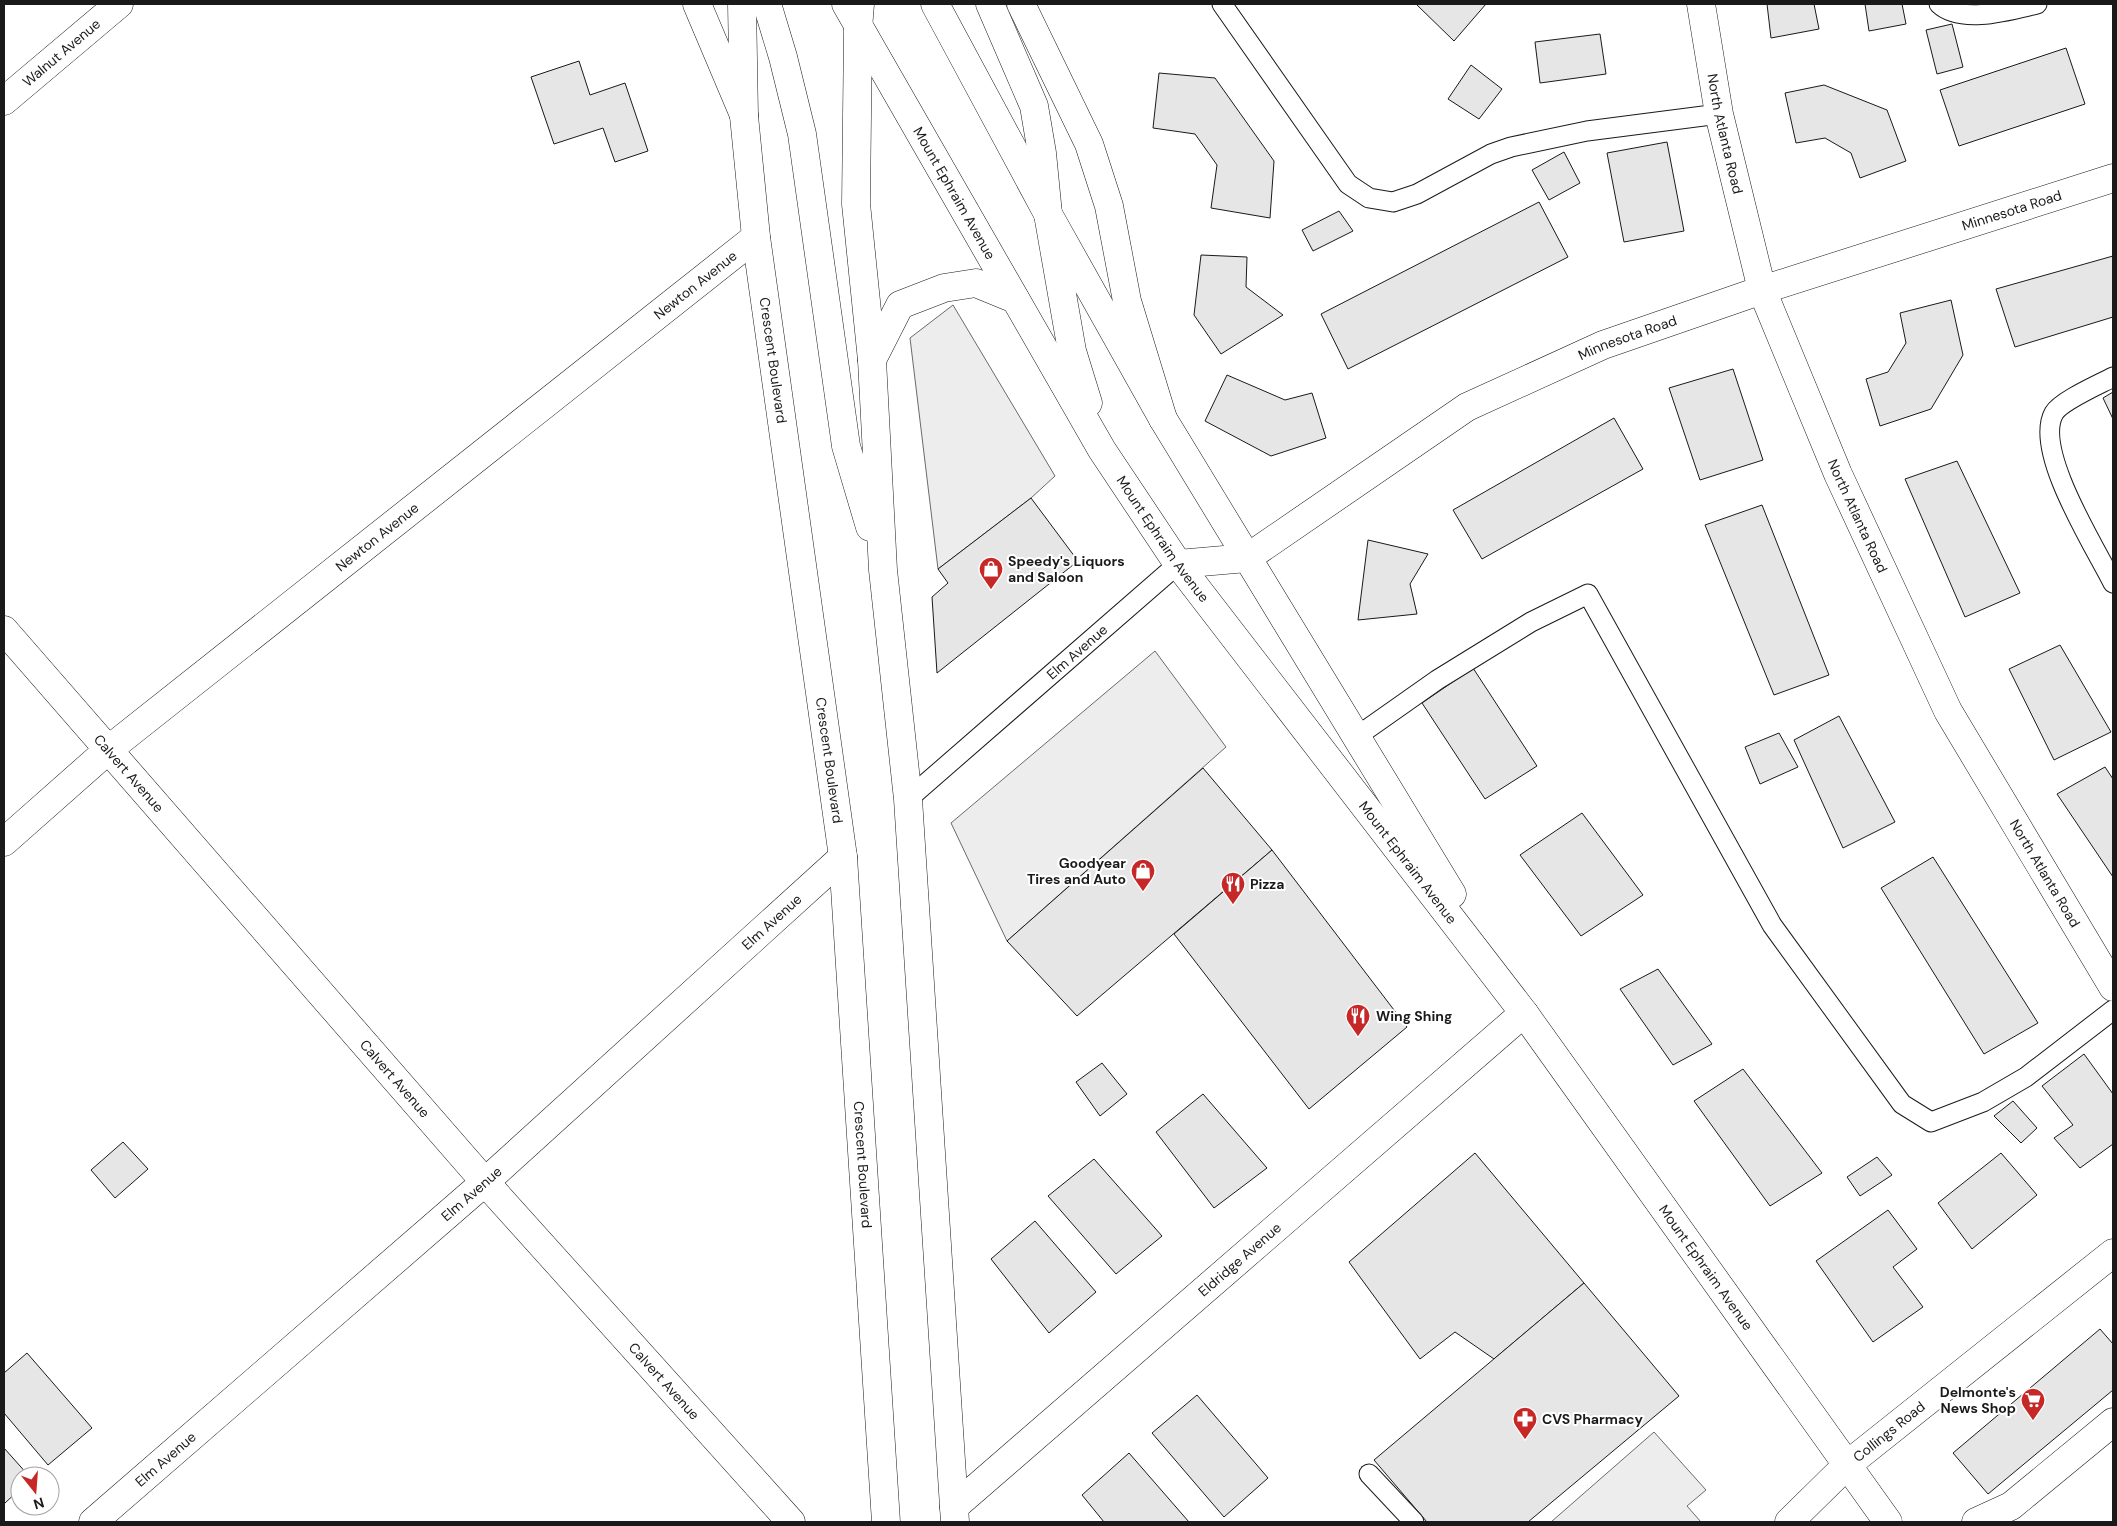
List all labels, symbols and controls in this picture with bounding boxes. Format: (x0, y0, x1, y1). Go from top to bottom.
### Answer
street label: Walnut Avenue (19, 15, 104, 91)
street label: North Atlanta Road (1704, 72, 1747, 196)
street label: Mount Ephraim Avenue (909, 123, 1000, 263)
street label: Minnesota Road (1960, 186, 2064, 235)
street label: Newton Avenue (650, 247, 741, 323)
street label: Crescent Boulevard (756, 296, 791, 424)
street label: Minnesota Road (1575, 311, 1679, 364)
street label: North Atlanta Road (1824, 457, 1892, 576)
street label: Mount Ephraim Avenue (1113, 472, 1213, 606)
street label: Newton Avenue (332, 499, 422, 575)
place label: Speedy's Liquors and Saloon (1008, 552, 1125, 586)
shop icon: Speedy's Liquors and Saloon (978, 556, 1004, 590)
street label: Elm Avenue (1043, 621, 1111, 683)
street label: Crescent Boulevard (812, 696, 847, 824)
street label: Calvert Avenue (90, 730, 168, 816)
street label: Mount Ephraim Avenue (1355, 797, 1461, 927)
street label: North Atlanta Road (2006, 816, 2084, 931)
place label: Goodyear Tires and Auto (1027, 854, 1126, 888)
shop icon: Goodyear Tires and Auto (1130, 858, 1156, 892)
restaurant icon: Pizza (1220, 871, 1246, 905)
place label: Pizza (1250, 875, 1284, 893)
street label: Elm Avenue (738, 890, 805, 954)
restaurant icon: Wing Shing (1345, 1003, 1371, 1037)
place label: Wing Shing (1376, 1007, 1452, 1025)
street label: Calvert Avenue (356, 1036, 434, 1121)
street label: Crescent Boulevard (850, 1101, 876, 1229)
street label: Elm Avenue (437, 1162, 506, 1225)
street label: Mount Ephraim Avenue (1655, 1201, 1757, 1334)
street label: Eldridge Avenue (1194, 1219, 1285, 1300)
street label: Calvert Avenue (625, 1339, 704, 1423)
place label: Delmonte's News Shop (1940, 1383, 2016, 1417)
supermarket icon: Delmonte's News Shop (2020, 1387, 2046, 1421)
street label: Collings Road (1849, 1397, 1929, 1466)
pharmacy icon: CVS Pharmacy (1512, 1406, 1538, 1440)
place label: CVS Pharmacy (1542, 1410, 1644, 1428)
street label: Elm Avenue (131, 1428, 200, 1490)
north arrow (10, 1466, 60, 1516)
text: N (31, 1493, 46, 1514)

